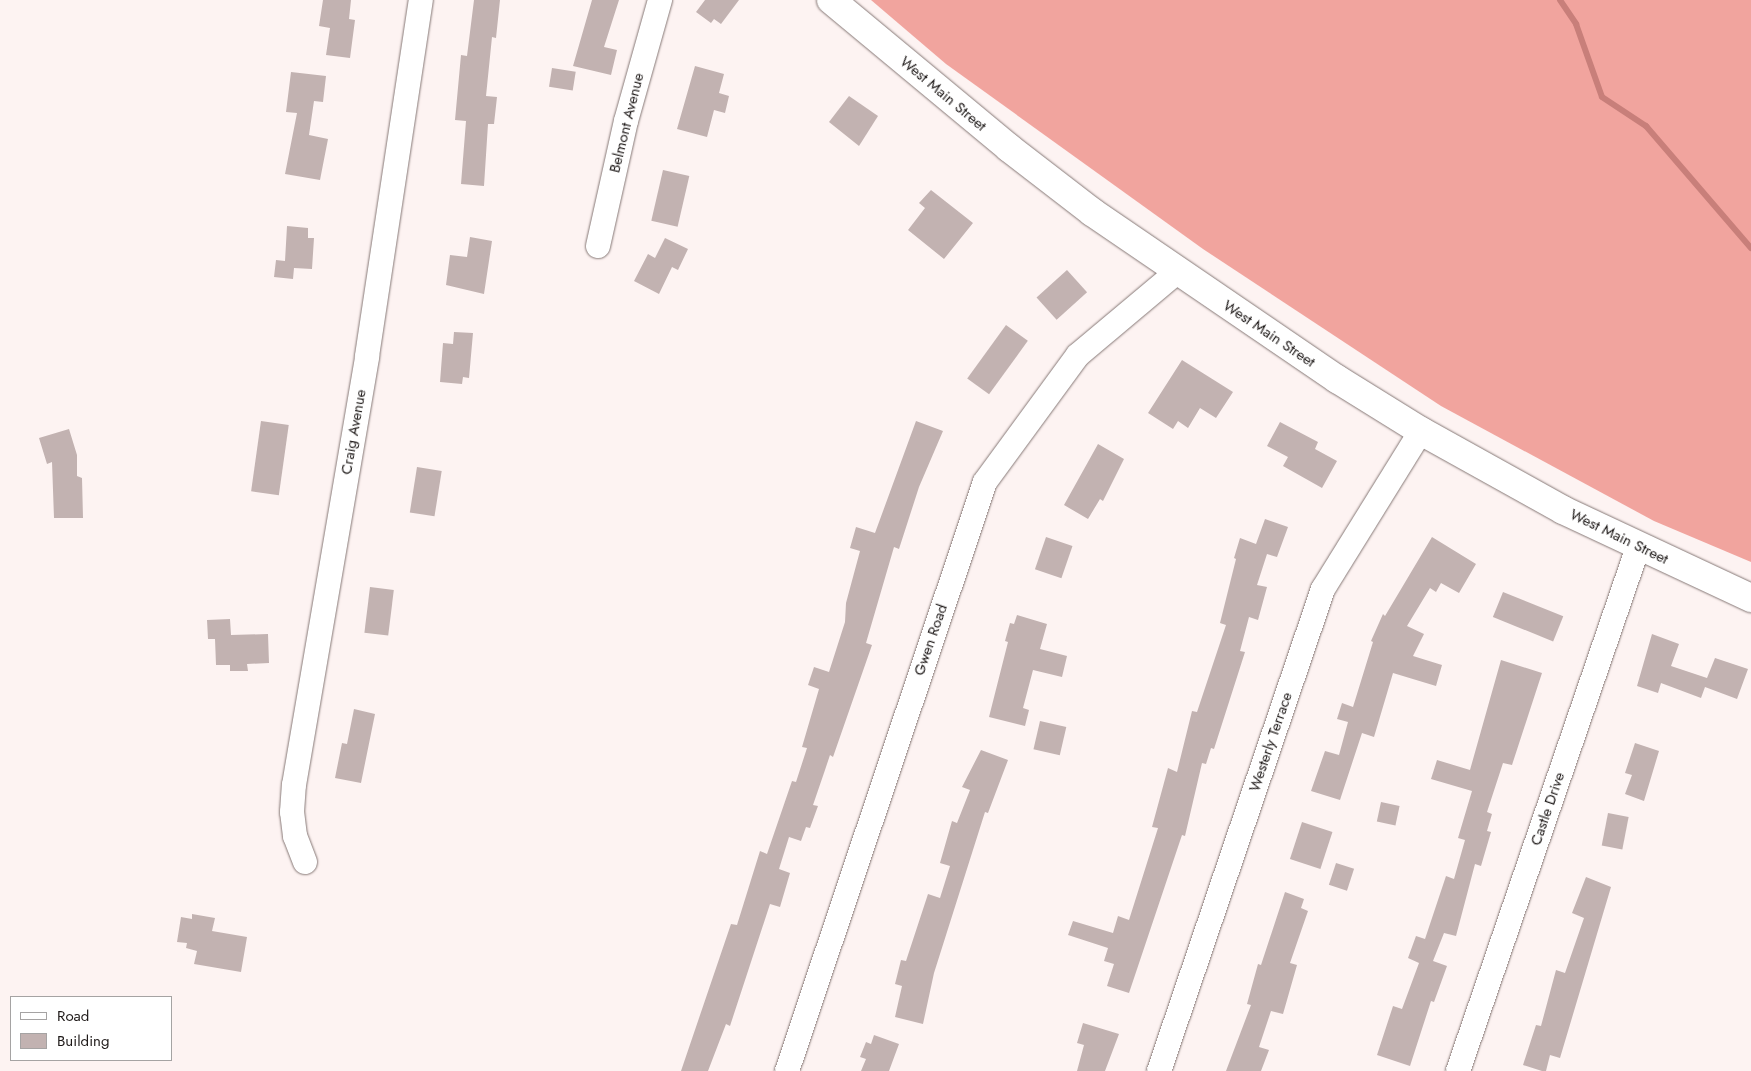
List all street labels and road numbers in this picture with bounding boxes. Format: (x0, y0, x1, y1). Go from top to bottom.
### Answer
street label: West Main Street (896, 53, 990, 135)
street label: Belmont Avenue (606, 71, 648, 175)
street label: West Main Street (1220, 297, 1318, 371)
street label: Craig Avenue (338, 388, 370, 476)
street label: West Main Street (1567, 505, 1671, 569)
street label: Gwen Road (910, 602, 952, 678)
street label: Westerly Terrace (1246, 690, 1296, 794)
street label: Castle Drive (1527, 770, 1569, 848)

